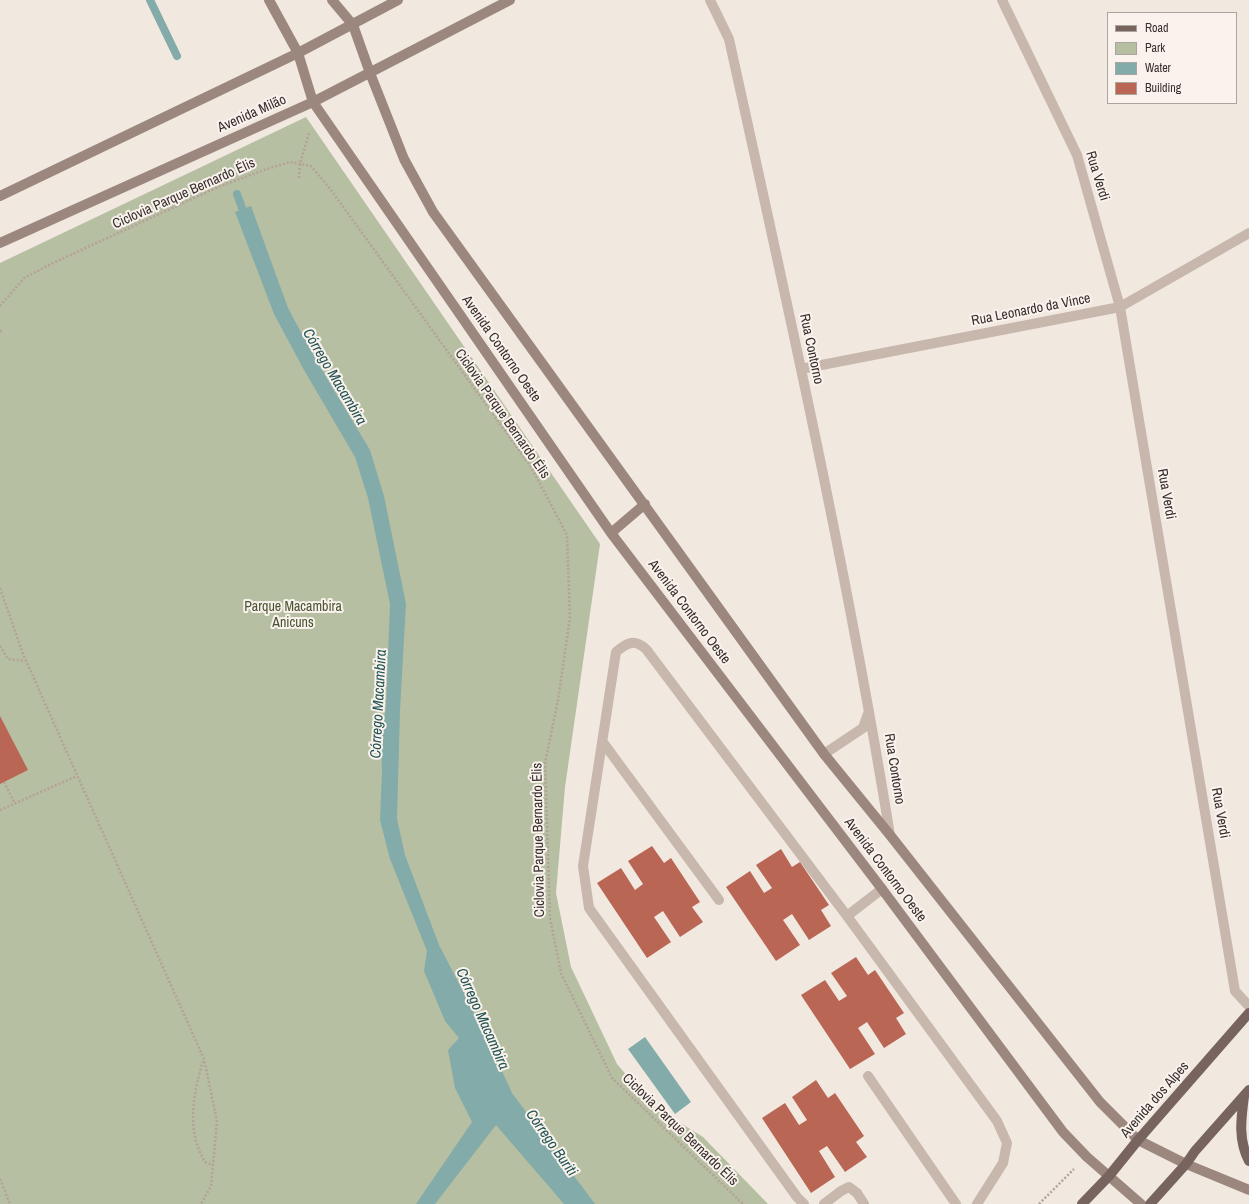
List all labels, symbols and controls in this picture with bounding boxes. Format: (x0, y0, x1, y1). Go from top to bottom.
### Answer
legend (1107, 12, 1237, 104)
text: Road (1145, 20, 1169, 36)
text: Park (1145, 40, 1165, 56)
text: Water (1145, 60, 1171, 76)
text: Building (1145, 80, 1181, 96)
street label: Avenida Milão (215, 91, 289, 137)
street label: Rua Verdi (1082, 149, 1112, 203)
street label: Ciclovia Parque Bernardo Élis (110, 155, 258, 233)
street label: Rua Leonardo da Vince (970, 290, 1092, 330)
street label: Avenida Contorno Oeste (458, 293, 544, 405)
street label: Rua Contorno (795, 312, 827, 386)
water label: Córrego Macambira (298, 325, 370, 429)
street label: Ciclovia Parque Bernardo Élis (451, 346, 553, 482)
street label: Rua Verdi (1153, 467, 1179, 521)
street label: Avenida Contorno Oeste (644, 557, 734, 667)
park label: Parque Macambira Anicuns (244, 599, 342, 632)
water label: Córrego Macambira (367, 649, 391, 759)
street label: Rua Contorno (880, 732, 908, 806)
street label: Ciclovia Parque Bernardo Élis (529, 763, 549, 917)
street label: Rua Verdi (1207, 786, 1233, 840)
street label: Avenida Contorno Oeste (840, 815, 930, 925)
water label: Córrego Macambira (452, 965, 512, 1073)
street label: Avenida dos Alpes (1117, 1058, 1193, 1142)
street label: Ciclovia Parque Bernardo Élis (619, 1070, 741, 1190)
water label: Córrego Buriti (521, 1106, 581, 1180)

